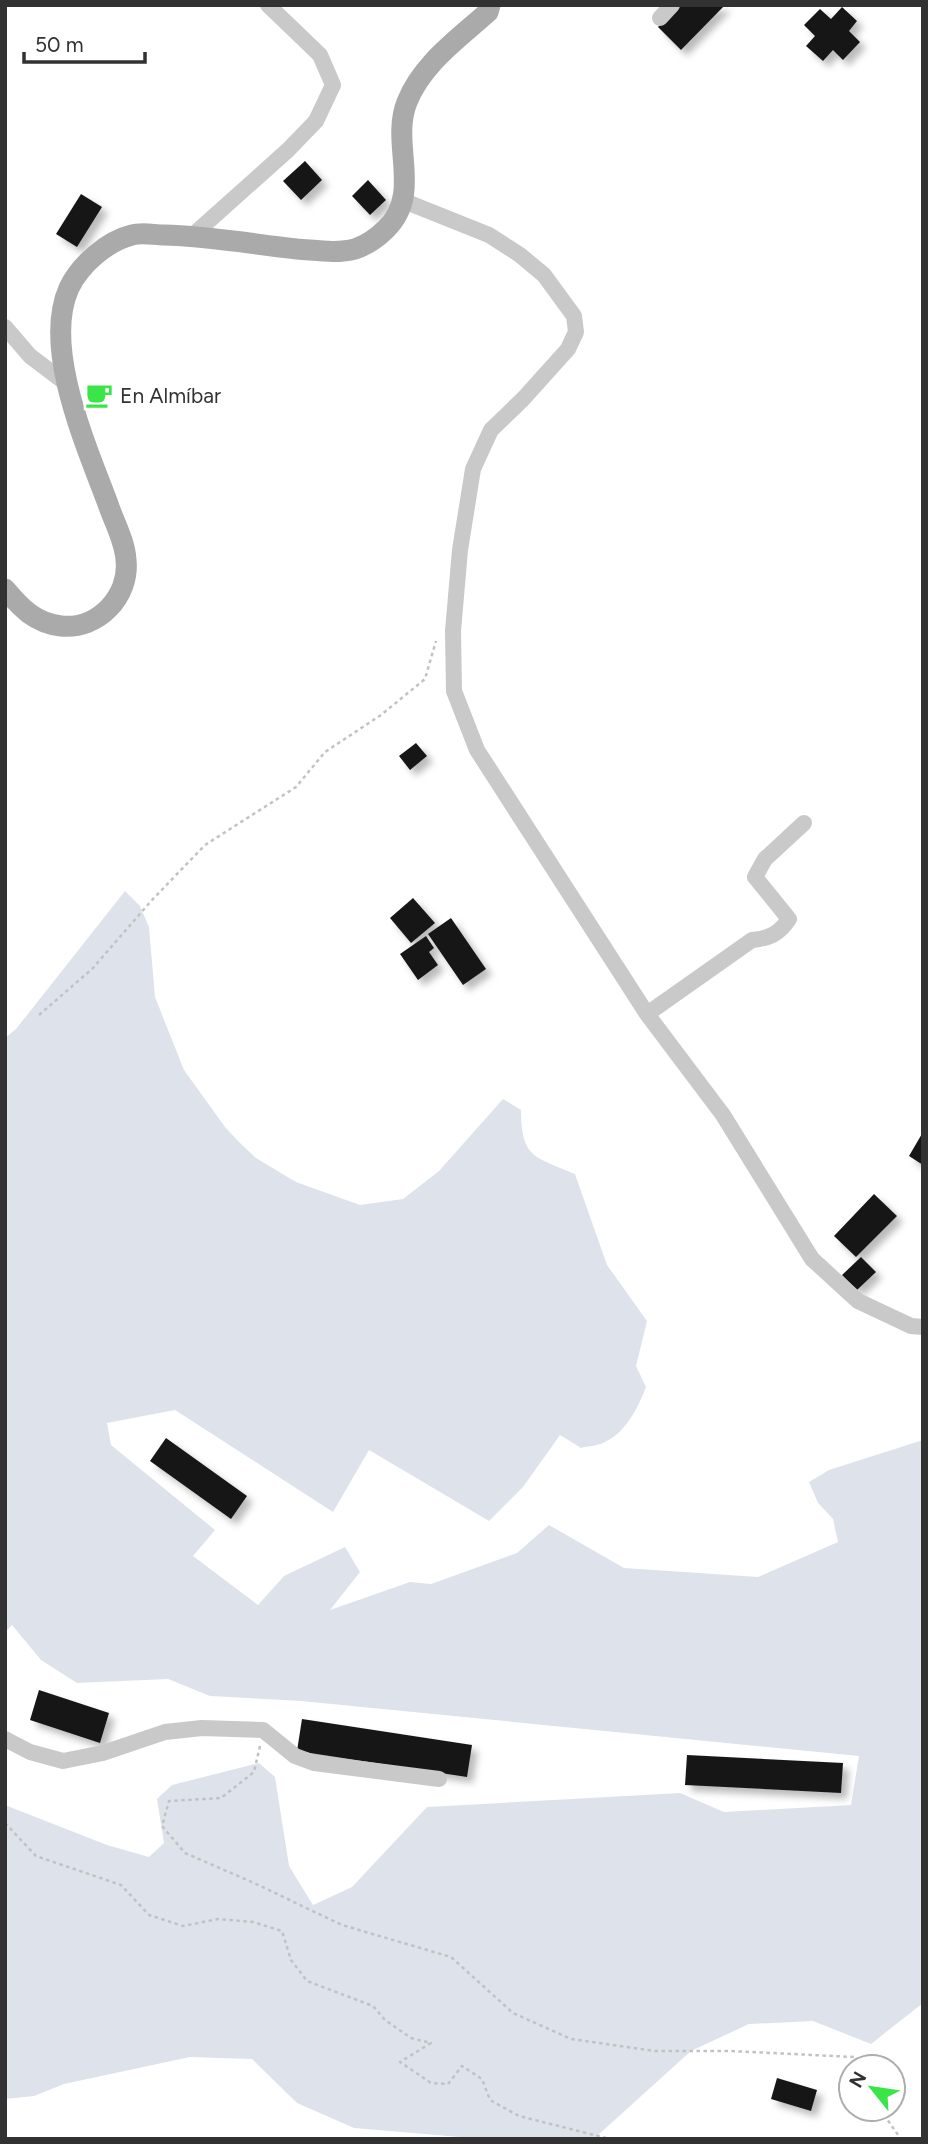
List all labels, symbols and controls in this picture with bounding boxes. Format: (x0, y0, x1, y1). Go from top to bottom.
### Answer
scale bar (24, 21, 145, 65)
text: 50 m (35, 32, 84, 57)
cafe icon: En Almíbar (84, 380, 114, 410)
place label: En Almíbar (120, 383, 221, 408)
north arrow (837, 2053, 907, 2123)
text: N (844, 2068, 871, 2092)

